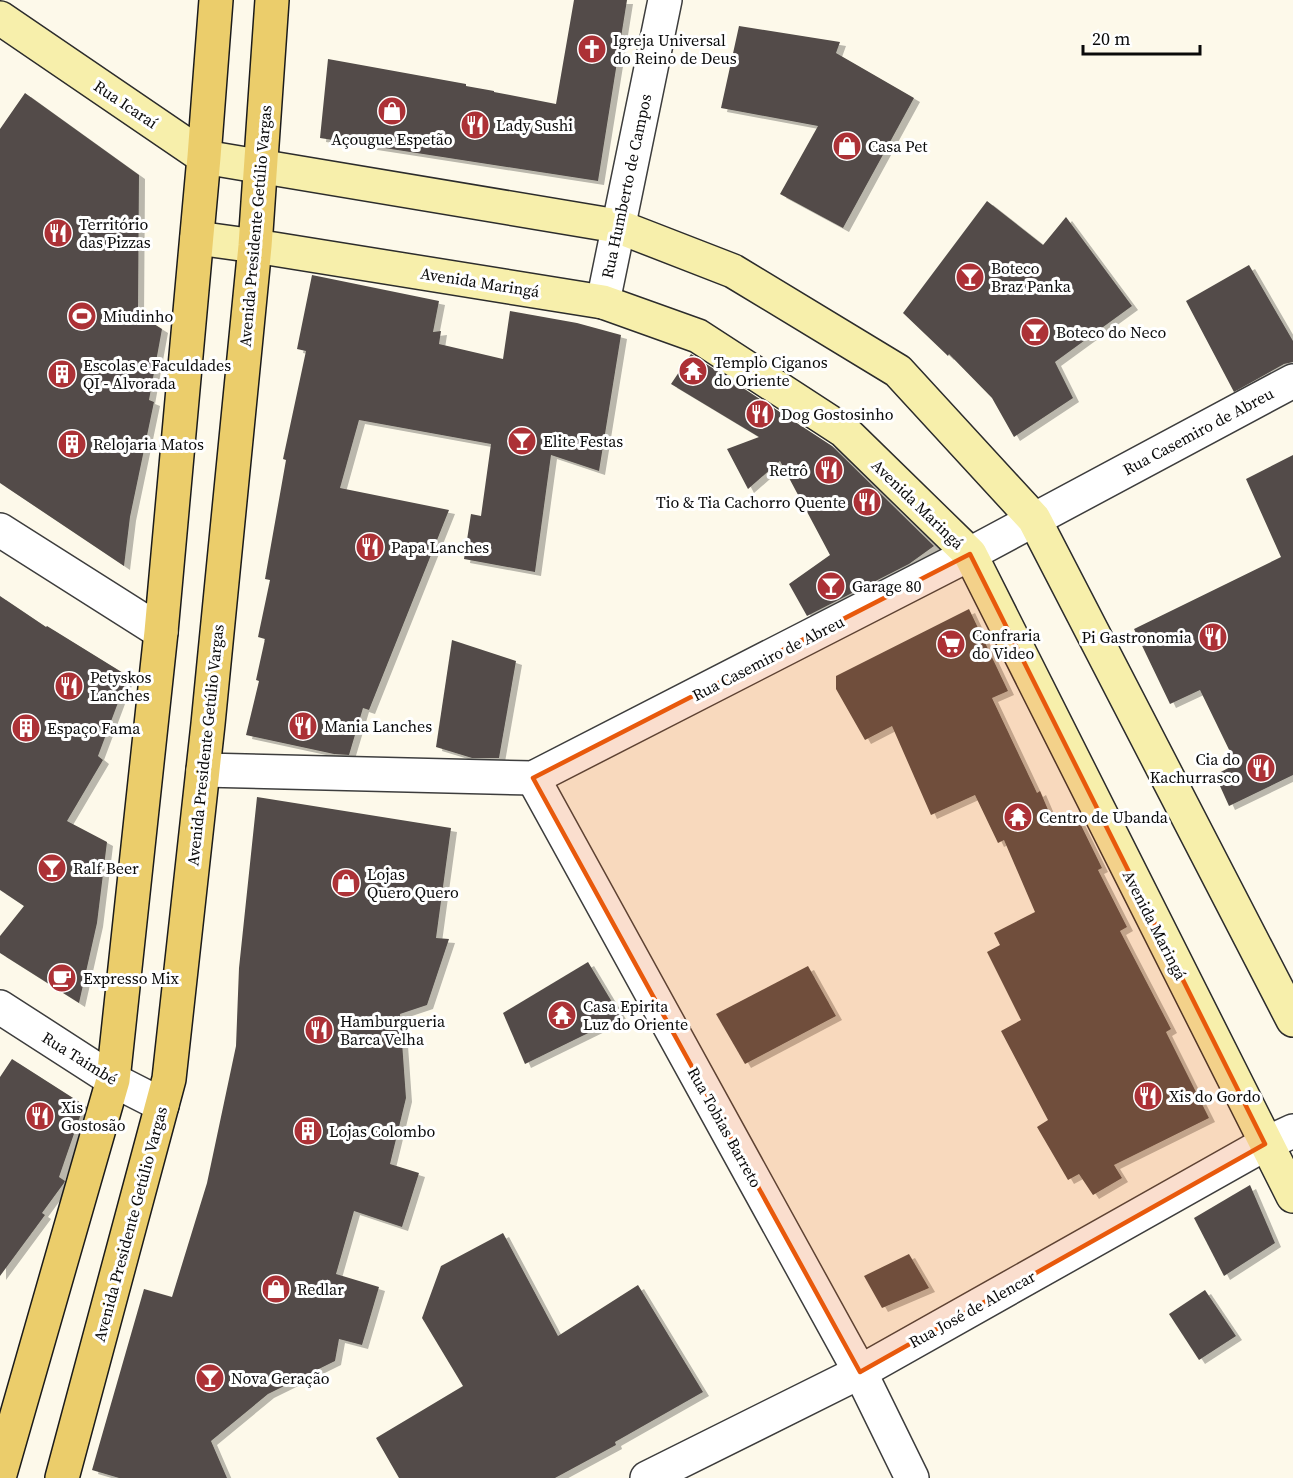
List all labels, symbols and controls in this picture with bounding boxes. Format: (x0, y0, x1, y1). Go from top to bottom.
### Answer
scale bar (1083, 18, 1200, 56)
text: 20 m (1092, 26, 1130, 51)
place label: Igreja Universal do Reino de Deus (613, 29, 737, 69)
church icon: Igreja Universal do Reino de Deus (576, 33, 608, 65)
street label: Rua Icaraí (90, 75, 162, 133)
street label: Rua Humberto de Campos (596, 92, 656, 280)
shop icon: Açougue Espetão (376, 95, 408, 127)
street label: Avenida Presidente Getúlio Vargas (233, 104, 277, 348)
restaurant icon: Lady Sushi (459, 109, 491, 141)
place label: Lady Sushi (496, 114, 573, 136)
place label: Açougue Espetão (331, 128, 453, 150)
shop icon: Casa Pet (831, 130, 863, 162)
place label: Casa Pet (868, 135, 928, 157)
place label: Território das Pizzas (79, 213, 151, 253)
restaurant icon: Território das Pizzas (42, 217, 74, 249)
place label: Boteco Braz Panka (991, 257, 1072, 297)
bar icon: Boteco Braz Panka (954, 261, 986, 293)
street label: Avenida Maringá (419, 262, 542, 302)
sports icon: Miudinho (66, 300, 98, 332)
place label: Miudinho (103, 305, 174, 327)
bar icon: Boteco do Neco (1019, 316, 1051, 348)
place label: Boteco do Neco (1056, 321, 1166, 343)
place label: Templo Ciganos do Oriente (714, 351, 828, 391)
place label: Escolas e Faculdades QI - Alvorada (83, 354, 231, 394)
temple icon: Templo Ciganos do Oriente (677, 355, 709, 387)
building icon: Escolas e Faculdades QI - Alvorada (46, 358, 78, 390)
street label: Rua Casemiro de Abreu (1119, 382, 1277, 480)
restaurant icon: Dog Gostosinho (744, 398, 776, 430)
place label: Dog Gostosinho (781, 403, 894, 425)
bar icon: Elite Festas (506, 425, 538, 457)
building icon: Relojaria Matos (56, 428, 88, 460)
place label: Elite Festas (543, 430, 623, 452)
place label: Relojaria Matos (93, 433, 204, 455)
restaurant icon: Retrô (813, 454, 845, 486)
street label: Avenida Maringá (867, 454, 970, 554)
place label: Retrô (769, 459, 808, 481)
restaurant icon: Tio & Tia Cachorro Quente (851, 486, 883, 518)
place label: Tio & Tia Cachorro Quente (656, 491, 846, 513)
restaurant icon: Papa Lanches (354, 531, 386, 563)
place label: Papa Lanches (391, 536, 489, 558)
bar icon: Garage 80 (815, 570, 847, 602)
place label: Garage 80 (852, 575, 922, 597)
street label: Rua Casemiro de Abreu (688, 610, 848, 706)
restaurant icon: Pi Gastronomia (1197, 621, 1229, 653)
street label: Avenida Presidente Getúlio Vargas (181, 623, 229, 867)
place label: Confraria do Video (972, 624, 1041, 664)
place label: Pi Gastronomia (1082, 626, 1193, 648)
supermarket icon: Confraria do Video (935, 628, 967, 660)
place label: Petyskos Lanches (90, 666, 151, 706)
restaurant icon: Petyskos Lanches (53, 670, 85, 702)
restaurant icon: Mania Lanches (287, 710, 319, 742)
building icon: Espaço Fama (10, 712, 42, 744)
place label: Mania Lanches (324, 715, 432, 737)
place label: Espaço Fama (47, 717, 141, 739)
place label: Cia do Kachurrasco (1150, 748, 1240, 788)
restaurant icon: Cia do Kachurrasco (1245, 752, 1277, 784)
temple icon: Centro de Ubanda (1002, 801, 1034, 833)
place label: Centro de Ubanda (1039, 806, 1169, 828)
bar icon: Ralf Beer (36, 852, 68, 884)
place label: Ralf Beer (73, 857, 139, 879)
place label: Lojas Quero Quero (367, 863, 459, 903)
street label: Avenida Maringá (1118, 866, 1193, 984)
shop icon: Lojas Quero Quero (330, 867, 362, 899)
cafe icon: Expresso Mix (46, 962, 78, 994)
place label: Expresso Mix (83, 967, 179, 989)
place label: Casa Epirita Luz do Oriente (583, 995, 688, 1035)
temple icon: Casa Epirita Luz do Oriente (546, 999, 578, 1031)
place label: Hamburgueria Barca Velha (340, 1010, 446, 1050)
restaurant icon: Hamburgueria Barca Velha (303, 1014, 335, 1046)
street label: Rua Taimbé (38, 1026, 122, 1090)
street label: Rua Tobias Barreto (683, 1063, 767, 1191)
restaurant icon: Xis do Gordo (1132, 1080, 1164, 1112)
place label: Xis do Gordo (1169, 1085, 1261, 1107)
place label: Xis Gostosão (61, 1096, 126, 1136)
restaurant icon: Xis Gostosão (24, 1100, 56, 1132)
street label: Avenida Presidente Getúlio Vargas (88, 1104, 172, 1344)
building icon: Lojas Colombo (292, 1115, 324, 1147)
place label: Lojas Colombo (329, 1120, 435, 1142)
street label: Rua José de Alencar (905, 1265, 1039, 1353)
shop icon: Redlar (260, 1273, 292, 1305)
place label: Redlar (297, 1278, 344, 1300)
bar icon: Nova Geração (194, 1362, 226, 1394)
place label: Nova Geração (231, 1367, 330, 1389)

